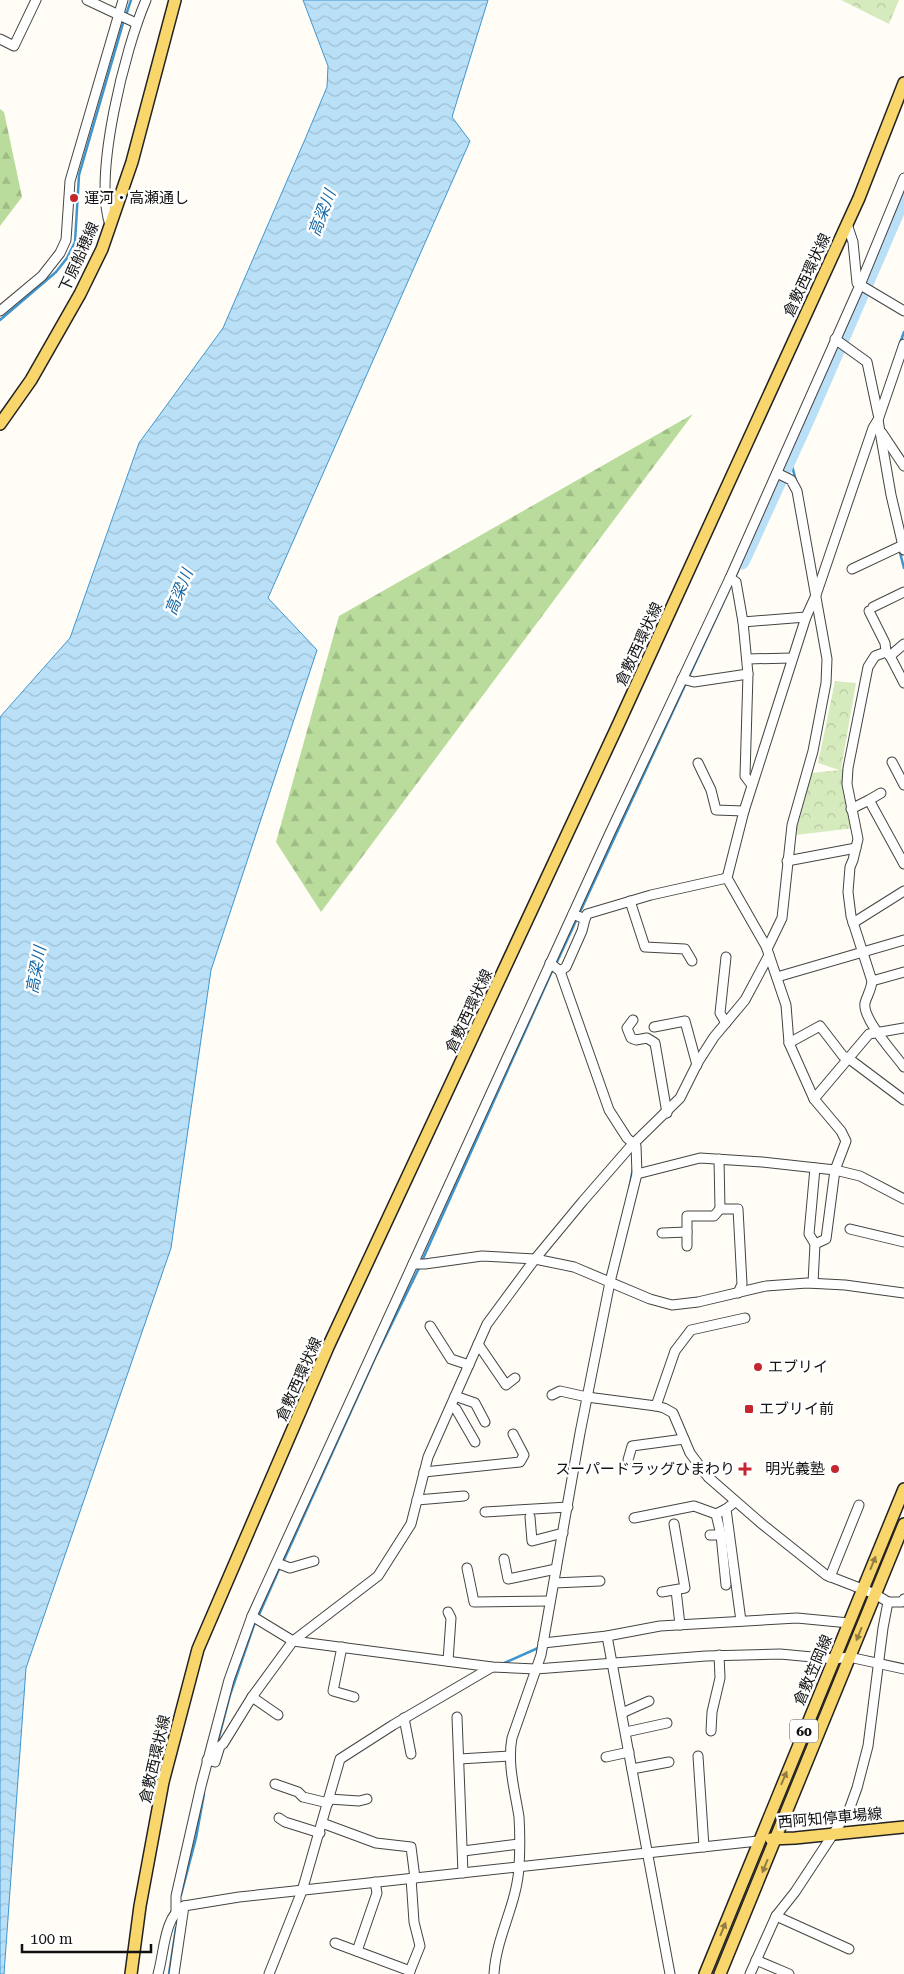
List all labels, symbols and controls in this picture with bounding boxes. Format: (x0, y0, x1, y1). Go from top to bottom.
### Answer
water label: 高梁川 (305, 185, 340, 239)
place label: 運河・高瀬通し (84, 189, 189, 207)
marker: 運河・高瀬通し (68, 192, 80, 204)
street label: 下原船穂線 (56, 219, 102, 295)
street label: 倉敷西環状線 (780, 230, 834, 320)
water label: 高梁川 (161, 564, 198, 618)
street label: 倉敷西環状線 (612, 599, 666, 689)
water label: 高梁川 (22, 943, 50, 995)
street label: 倉敷西環状線 (442, 966, 496, 1056)
street label: 倉敷西環状線 (272, 1334, 326, 1424)
place label: エブリイ (768, 1358, 828, 1376)
marker: エブリイ (752, 1361, 764, 1373)
place label: エブリイ前 (759, 1400, 834, 1418)
marker: エブリイ前 (743, 1403, 755, 1415)
place label: スーパードラッグひまわり (555, 1460, 735, 1478)
place label: 明光義塾 (765, 1460, 825, 1478)
marker: スーパードラッグひまわり (739, 1463, 751, 1475)
marker: 明光義塾 (829, 1463, 841, 1475)
one-way arrow (870, 1556, 878, 1571)
one-way arrow (855, 1627, 863, 1642)
street label: 倉敷笠岡線 (790, 1632, 836, 1708)
street label: 倉敷西環状線 (136, 1713, 174, 1805)
road number: 60 (790, 1720, 818, 1742)
one-way arrow (781, 1771, 789, 1785)
street label: 西阿知停車場線 (777, 1804, 883, 1832)
one-way arrow (761, 1859, 769, 1874)
one-way arrow (719, 1921, 727, 1936)
scale bar (22, 1922, 151, 1954)
text: 100 m (30, 1930, 73, 1948)

